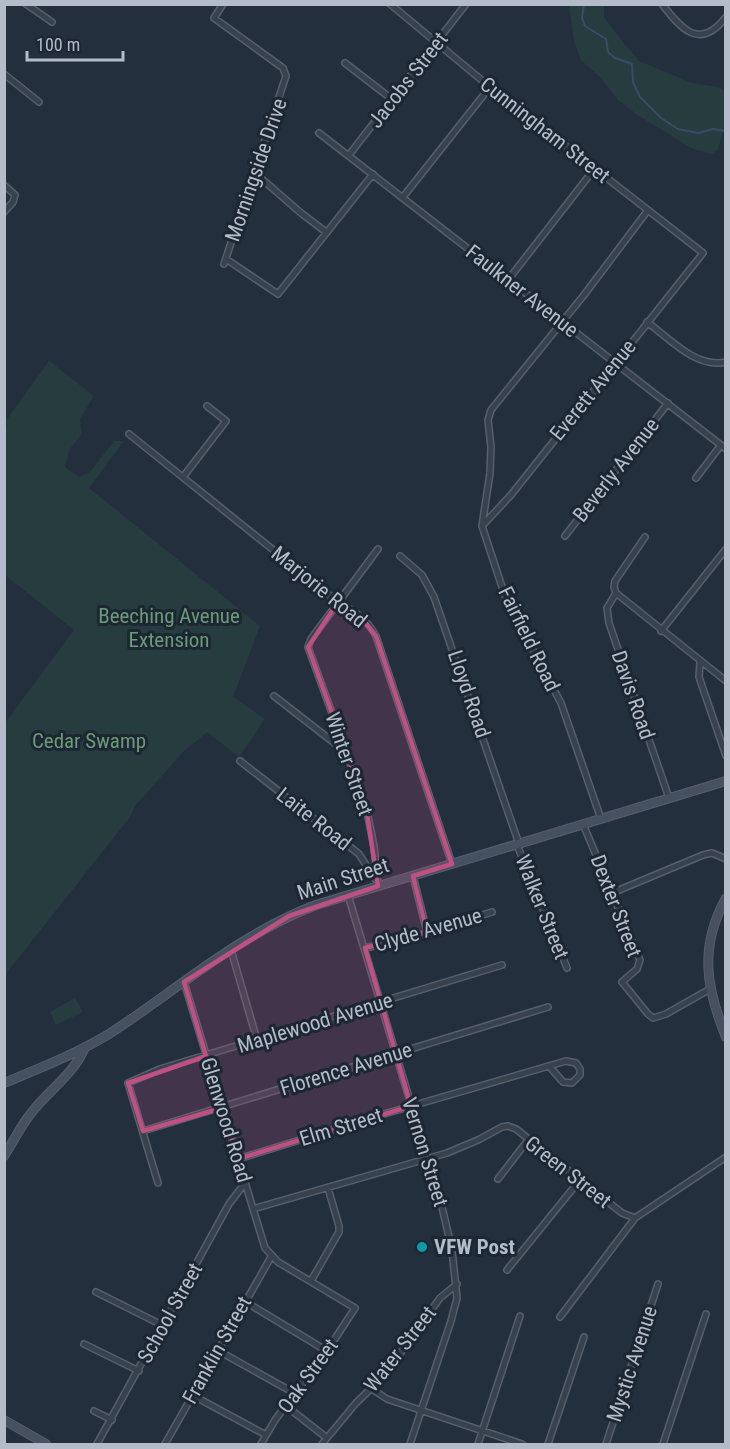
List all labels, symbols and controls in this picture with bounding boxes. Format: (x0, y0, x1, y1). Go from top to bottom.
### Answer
scale bar (27, 24, 123, 62)
street label: Jacobs Street (363, 28, 453, 132)
text: 100 m (36, 34, 80, 55)
street label: Cunningham Street (475, 72, 615, 188)
street label: Morningside Drive (220, 95, 292, 245)
street label: Faulkner Avenue (461, 240, 583, 342)
street label: Everett Avenue (545, 335, 641, 445)
street label: Beverly Avenue (568, 413, 664, 527)
street label: Marjorie Road (267, 541, 371, 633)
street label: Fairfield Road (493, 583, 565, 695)
park label: Beeching Avenue Extension (98, 604, 240, 652)
street label: Lloyd Road (443, 647, 495, 741)
street label: Davis Road (607, 647, 659, 743)
street label: Winter Street (320, 709, 378, 819)
park label: Cedar Swamp (32, 729, 146, 753)
street label: Laite Road (272, 782, 356, 856)
street label: Walker Street (510, 851, 574, 963)
street label: Dexter Street (586, 851, 646, 961)
street label: Main Street (294, 853, 392, 905)
street label: Clyde Avenue (371, 903, 485, 957)
street label: Maplewood Avenue (234, 988, 396, 1058)
street label: Florence Avenue (277, 1038, 415, 1100)
street label: Glenwood Road (196, 1055, 256, 1185)
street label: Vernon Street (397, 1095, 453, 1209)
street label: Elm Street (297, 1103, 385, 1151)
street label: Green Street (520, 1131, 616, 1213)
place label: VFW Post (434, 1235, 515, 1259)
marker: VFW Post (415, 1240, 429, 1254)
street label: School Street (133, 1259, 207, 1367)
street label: Franklin Street (178, 1292, 256, 1408)
street label: Water Street (359, 1301, 441, 1397)
street label: Mystic Avenue (602, 1303, 662, 1425)
street label: Oak Street (273, 1334, 343, 1418)

